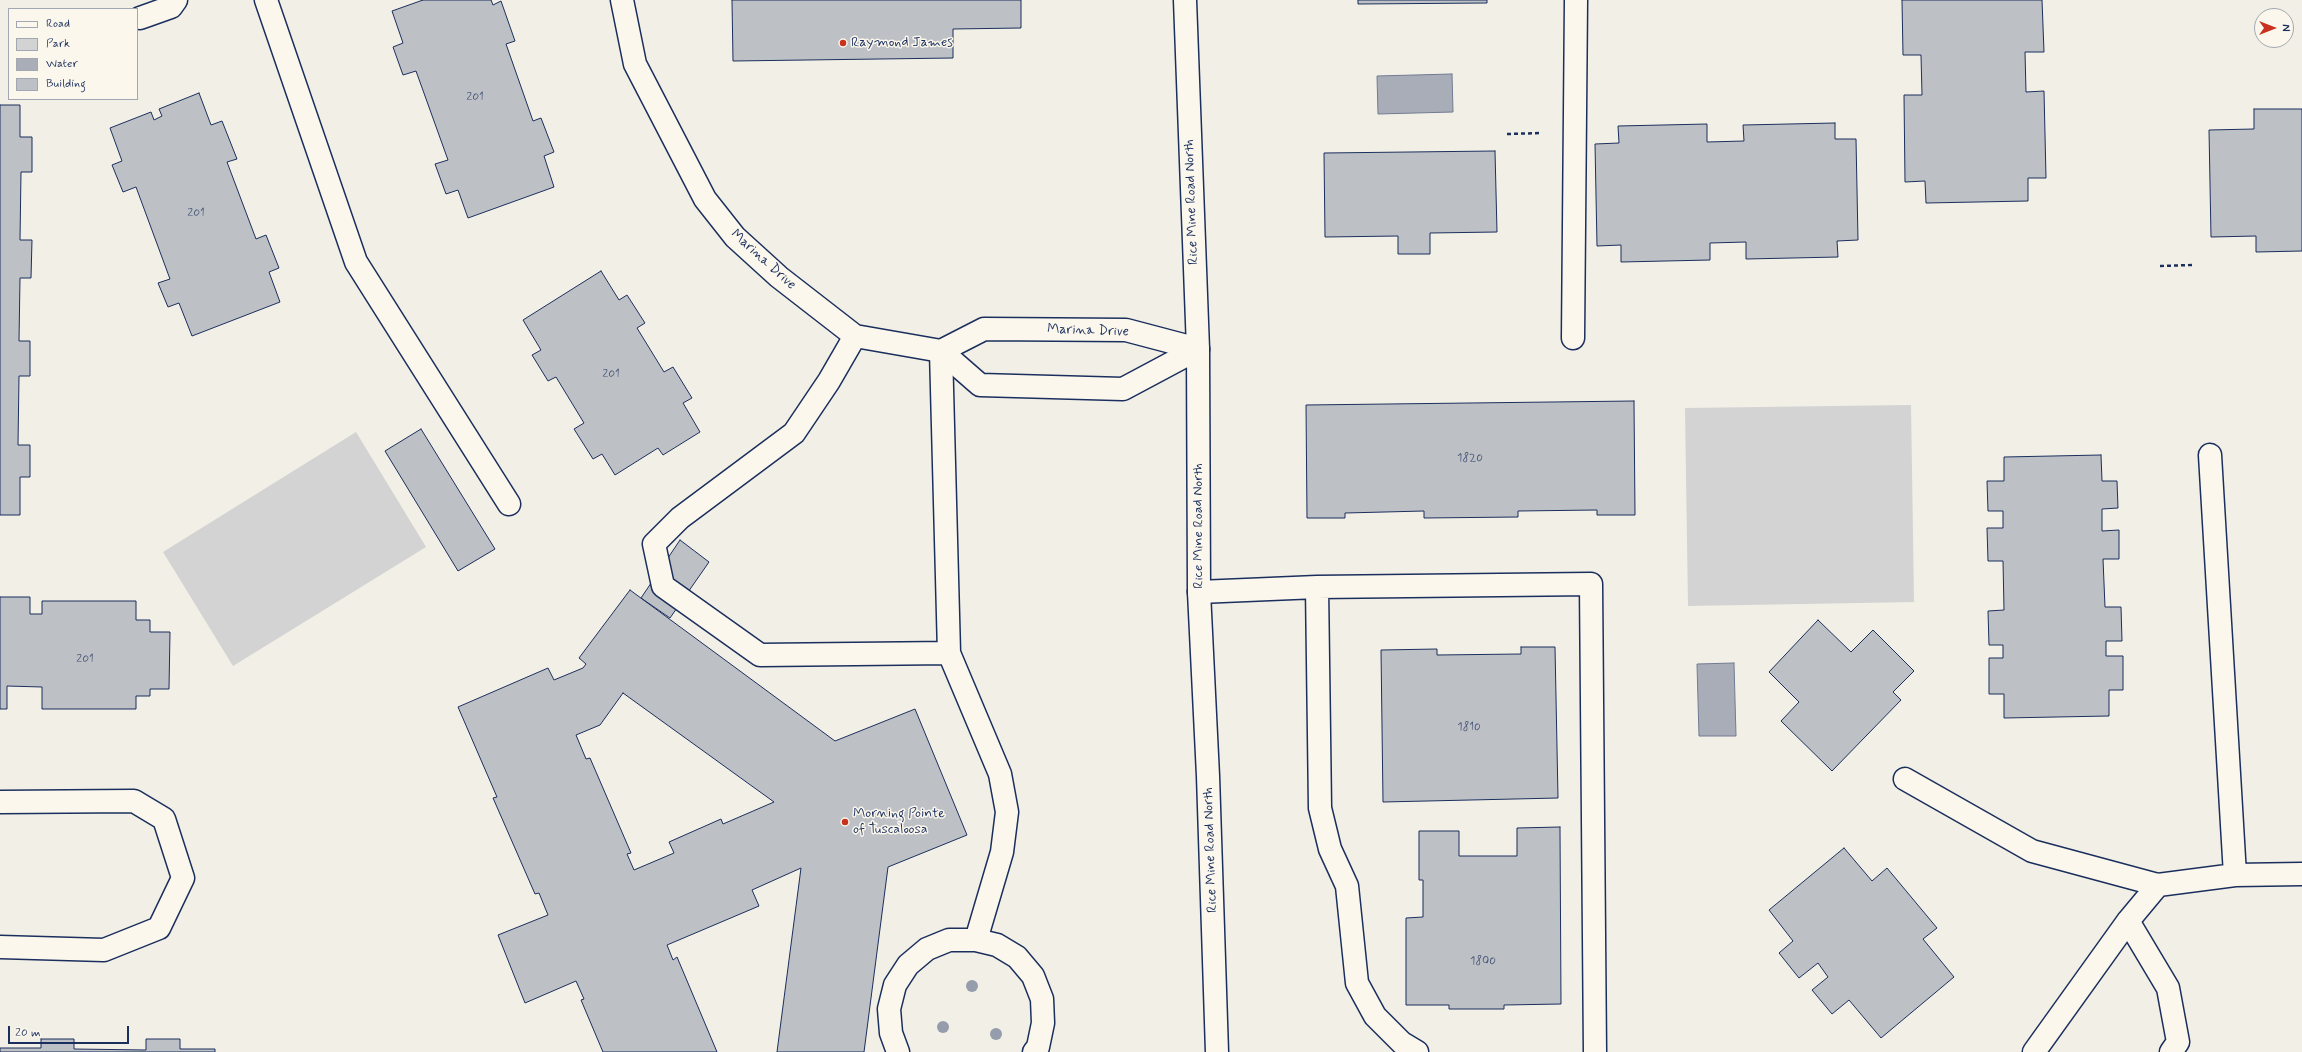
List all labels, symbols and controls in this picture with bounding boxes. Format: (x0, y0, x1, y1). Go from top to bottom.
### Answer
legend (8, 8, 138, 100)
north arrow (2254, 8, 2294, 48)
text: Road (46, 16, 70, 32)
text: N (2278, 24, 2292, 32)
place label: Raymond James (851, 35, 953, 51)
text: Park (46, 36, 70, 52)
marker: Raymond James (838, 38, 848, 48)
text: Water (46, 56, 78, 72)
text: Building (46, 76, 86, 92)
house number: 201 (466, 90, 484, 104)
street label: Rice Mine Road North (1181, 139, 1203, 265)
house number: 201 (187, 206, 205, 220)
street label: Marina Drive (727, 226, 799, 294)
street label: Marina Drive (1047, 321, 1129, 341)
house number: 201 (602, 367, 620, 381)
house number: 1820 (1457, 451, 1483, 465)
street label: Rice Mine Road North (1191, 463, 1207, 589)
house number: 201 (76, 652, 94, 666)
house number: 1810 (1457, 720, 1481, 734)
street label: Rice Mine Road North (1200, 787, 1222, 913)
place label: Morning Pointe of Tuscaloosa (853, 806, 945, 838)
marker: Morning Pointe of Tuscaloosa (840, 817, 850, 827)
house number: 1800 (1470, 954, 1496, 968)
scale bar (10, 1018, 131, 1044)
text: 20 m (15, 1025, 41, 1041)

